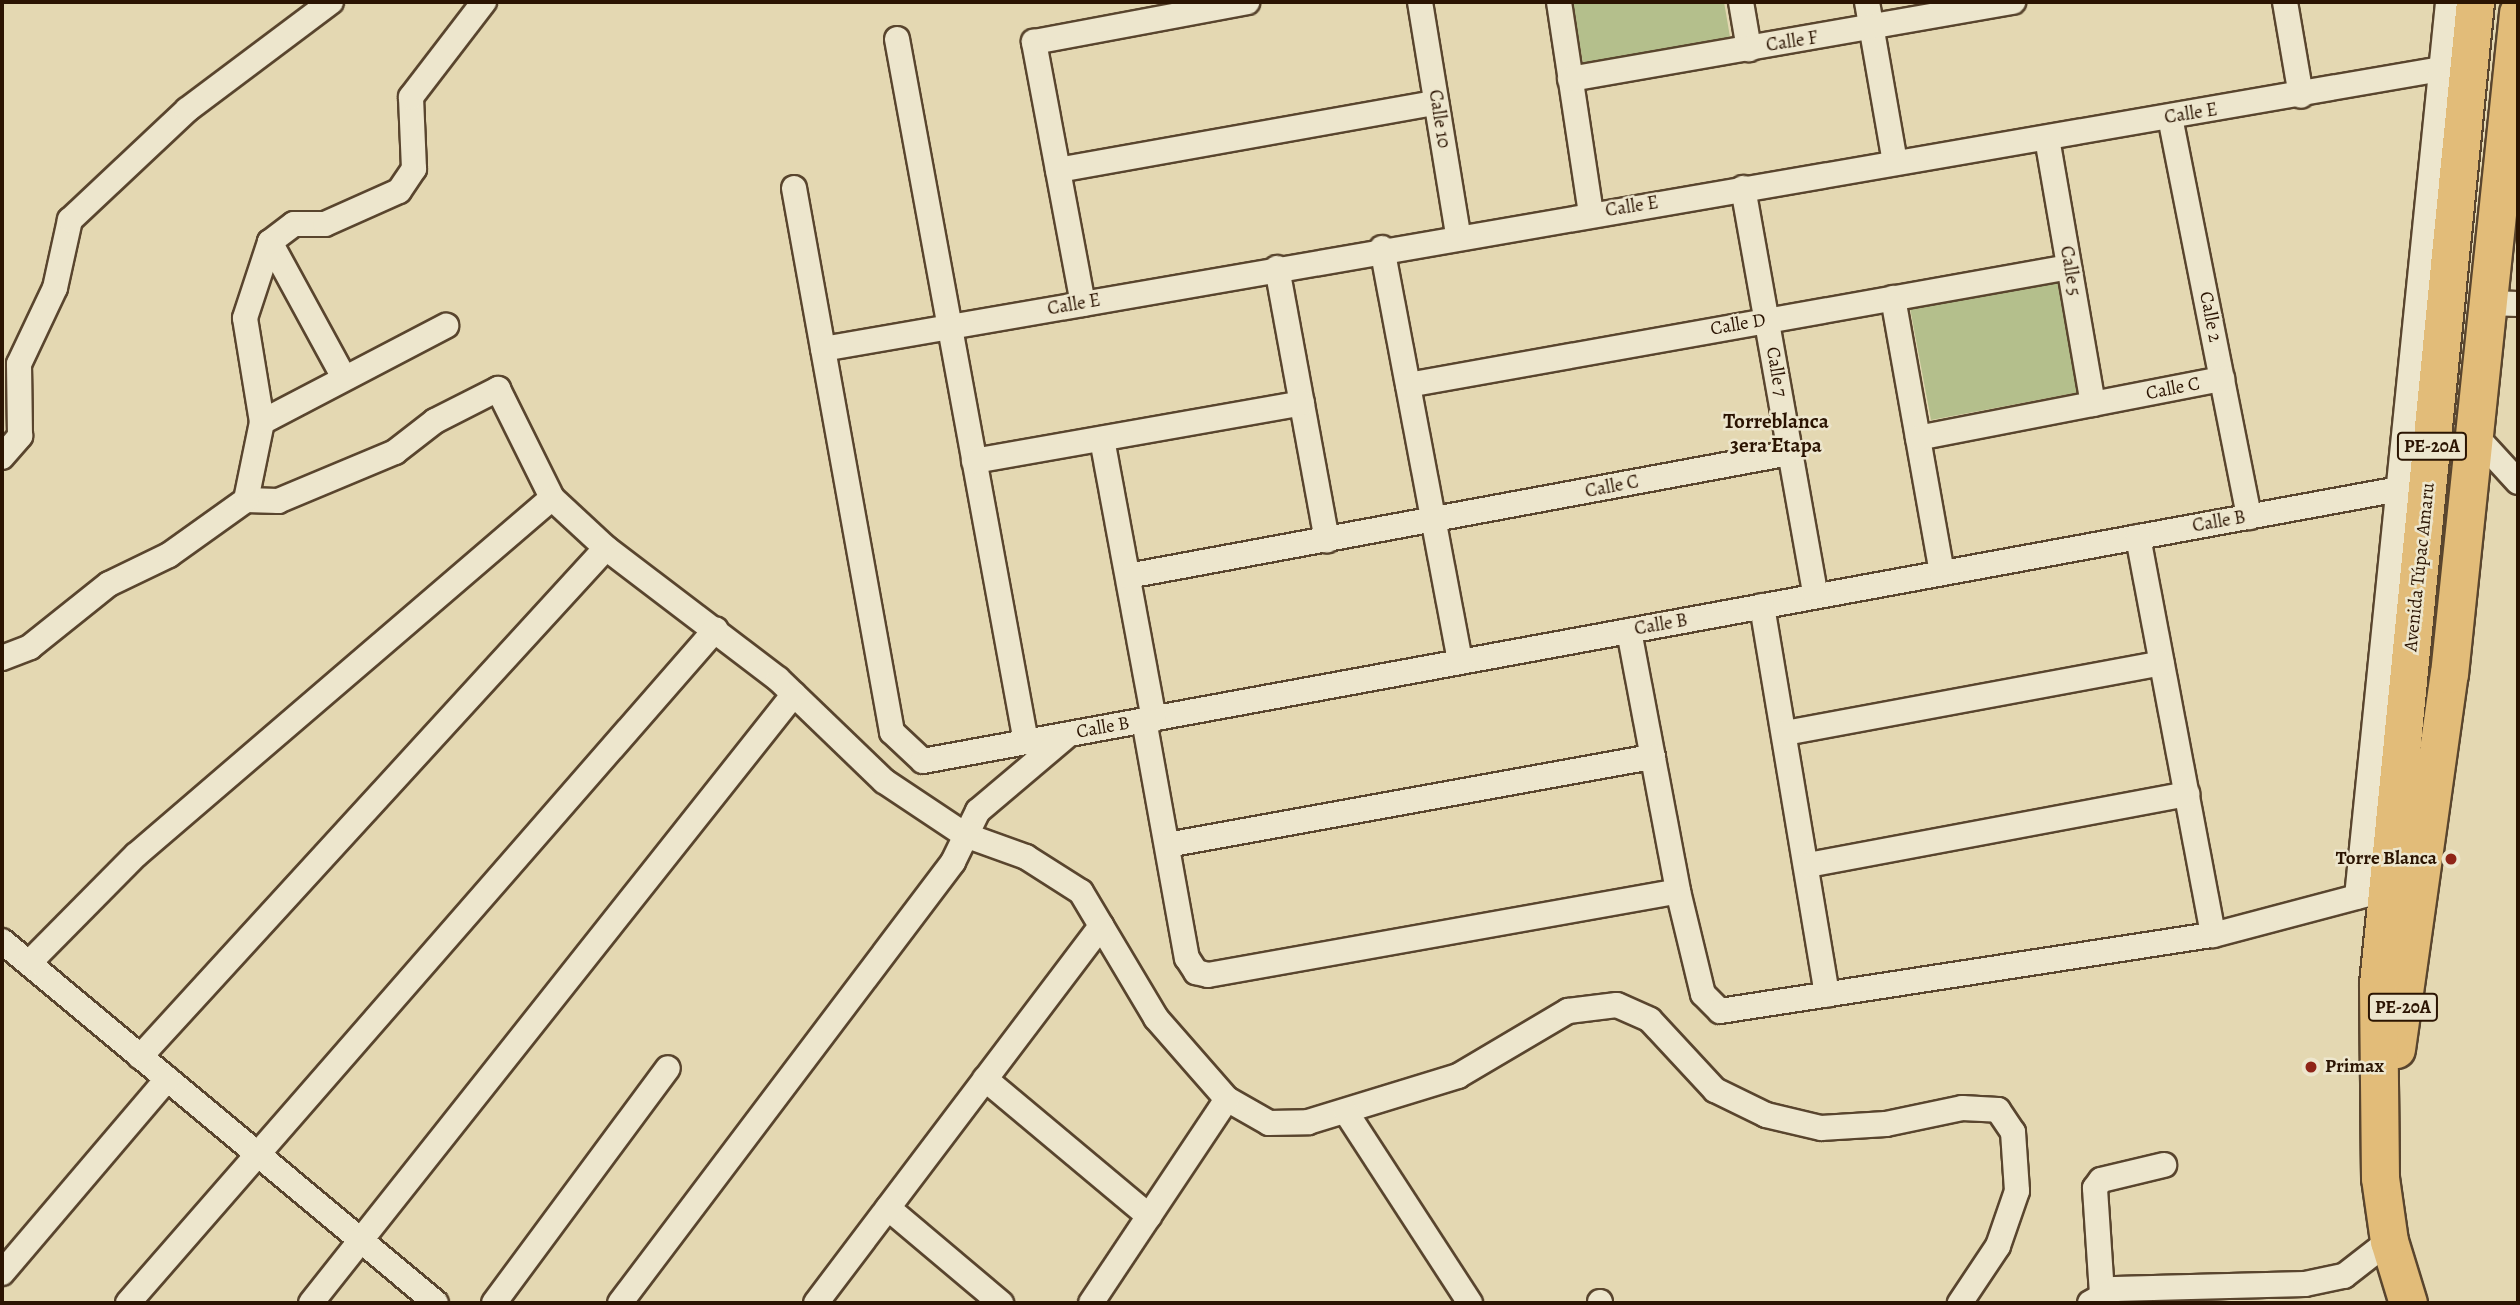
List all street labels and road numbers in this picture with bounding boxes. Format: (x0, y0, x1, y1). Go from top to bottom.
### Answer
street label: Calle F (1765, 27, 1819, 57)
street label: Calle 10 (1423, 88, 1455, 150)
street label: Calle E (2163, 99, 2219, 129)
street label: Calle E (1604, 192, 1660, 222)
street label: Calle 5 (2054, 244, 2086, 298)
street label: Calle E (1046, 289, 1102, 321)
street label: Calle 2 (2194, 290, 2226, 344)
street label: Calle D (1709, 309, 1767, 341)
street label: Calle 7 (1760, 345, 1792, 399)
street label: Calle C (2144, 373, 2202, 405)
road number: PE-20A (2395, 432, 2469, 461)
street label: Calle C (1583, 471, 1641, 503)
street label: Avenida Túpac Amaru (2400, 481, 2440, 653)
street label: Calle B (2191, 506, 2247, 538)
street label: Calle B (1633, 609, 1689, 641)
street label: Calle B (1075, 712, 1131, 744)
road number: PE-20A (2366, 992, 2440, 1022)

